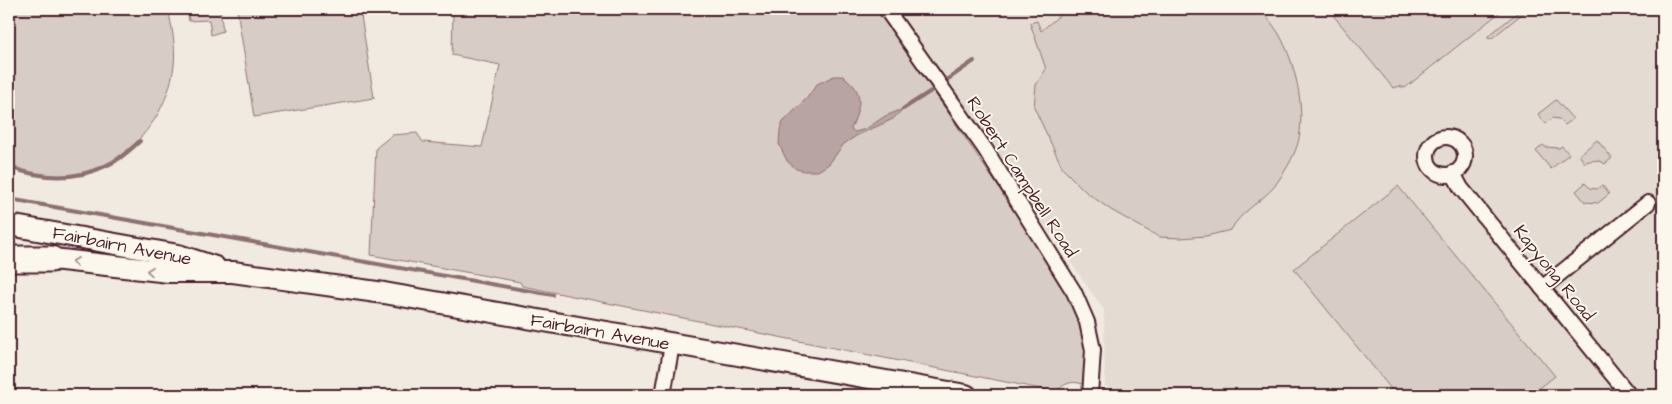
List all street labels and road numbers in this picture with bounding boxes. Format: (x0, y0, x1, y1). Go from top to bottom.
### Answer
street label: Robert Campbell Road (961, 92, 1083, 262)
street label: Fairbairn Avenue (50, 220, 194, 272)
street label: Kapyong Road (1507, 220, 1601, 327)
street label: Fairbairn Avenue (528, 307, 672, 357)

